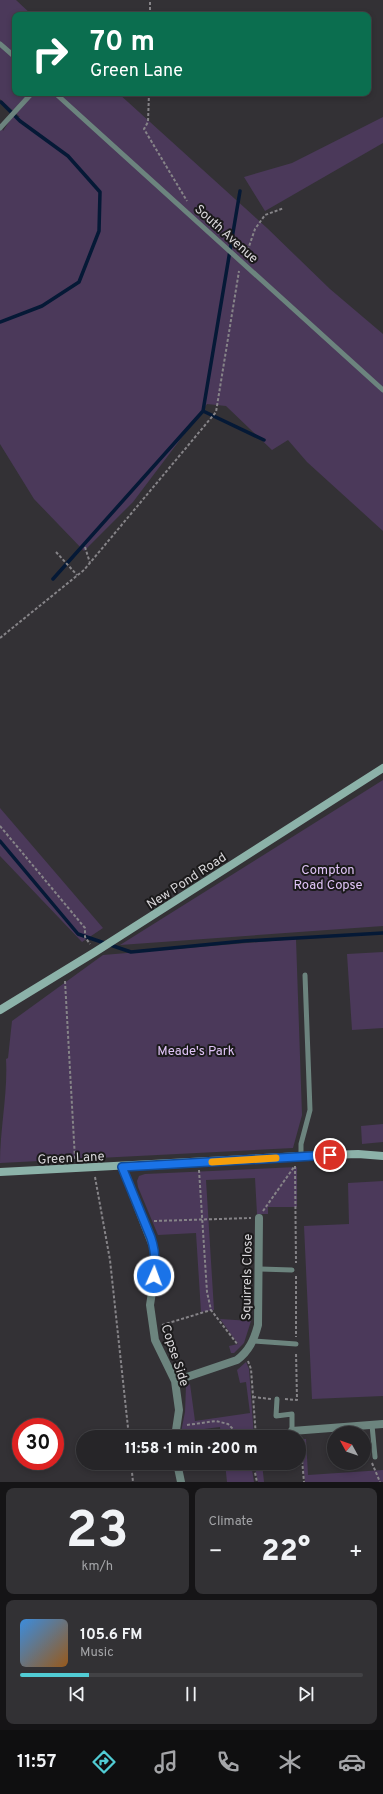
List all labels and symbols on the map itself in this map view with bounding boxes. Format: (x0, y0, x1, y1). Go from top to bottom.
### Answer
street label: South Avenue (191, 202, 261, 267)
street label: New Pond Road (144, 850, 230, 913)
park label: Compton Road Copse (294, 863, 363, 894)
park label: Meade's Park (157, 1044, 235, 1060)
pin (313, 1138, 347, 1172)
street label: Green Lane (37, 1149, 105, 1169)
street label: Squirrels Close (239, 1234, 257, 1321)
position arrow (133, 1255, 175, 1297)
street label: Copse Side (157, 1323, 192, 1389)
speed limit sign: 30 (12, 1418, 64, 1470)
north arrow (327, 1426, 371, 1470)

